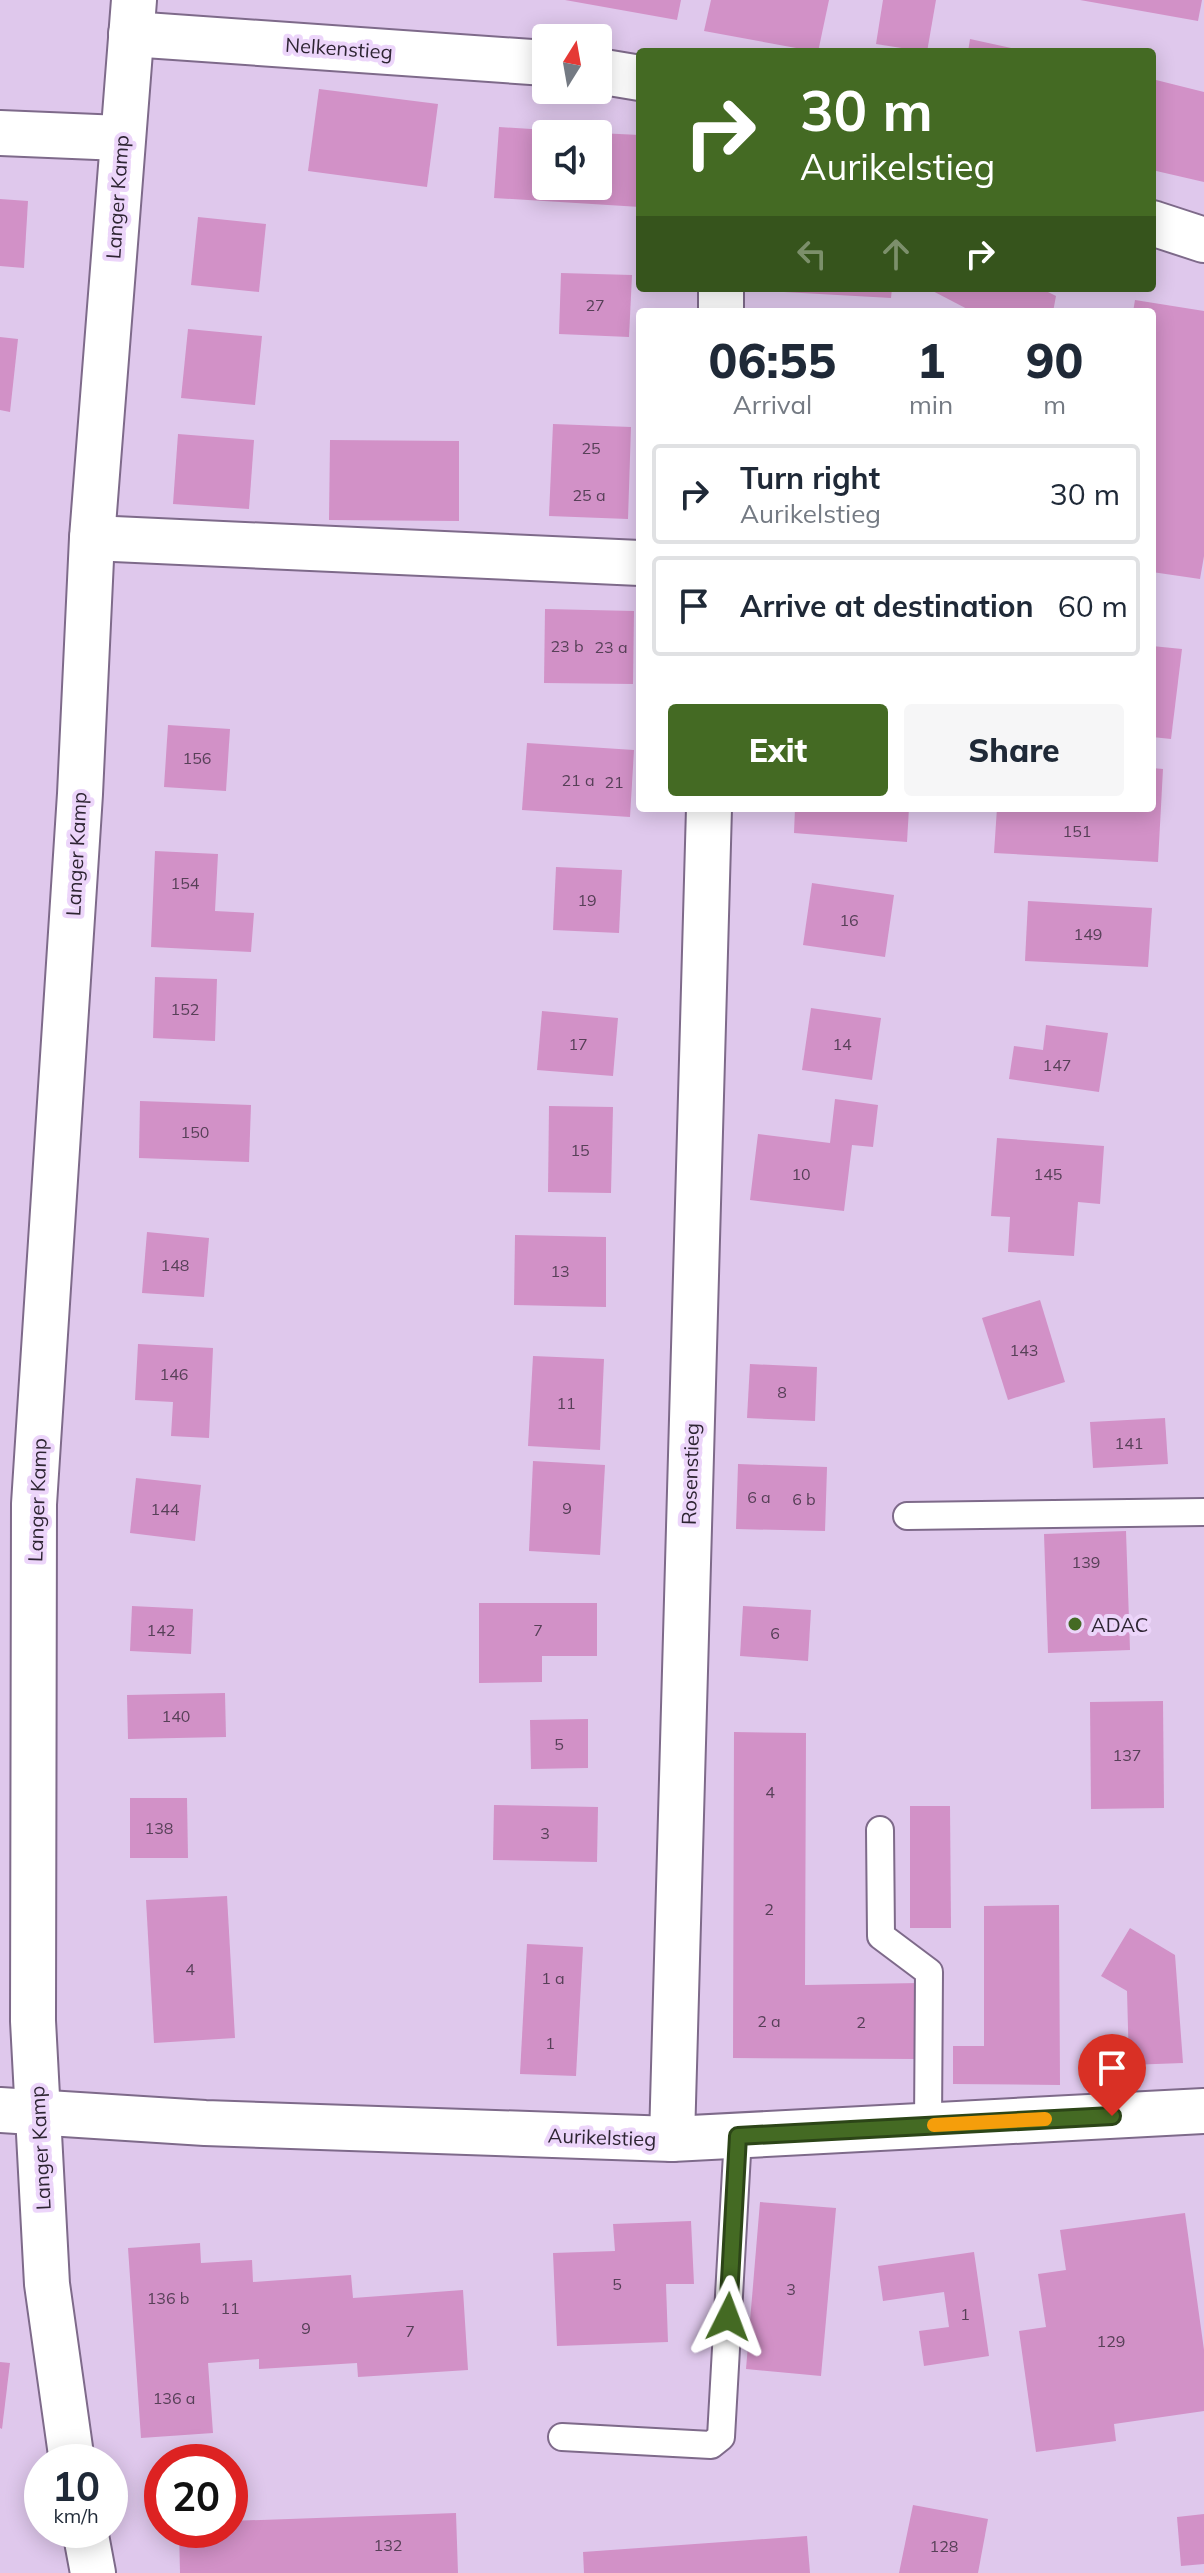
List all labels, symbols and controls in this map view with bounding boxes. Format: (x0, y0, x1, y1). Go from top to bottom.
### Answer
north arrow (532, 24, 612, 104)
map controls (532, 24, 612, 200)
street label: Nelkenstieg (284, 32, 394, 64)
text: 30 m (800, 75, 933, 145)
icon: right (668, 80, 772, 184)
button: sound (532, 120, 612, 200)
street label: Langer Kamp (100, 134, 134, 260)
text: Aurikelstieg (800, 144, 995, 189)
icon: left (790, 232, 834, 276)
icon: ahead (874, 232, 918, 276)
icon: right (958, 232, 1002, 276)
house number: 27 (585, 295, 605, 315)
text: 06:55 (709, 330, 836, 390)
text: 1 (917, 330, 945, 390)
text: 90 (1026, 330, 1083, 390)
text: Arrival (733, 388, 812, 421)
text: min (909, 388, 953, 421)
text: m (1043, 388, 1066, 421)
house number: 25 (581, 438, 601, 458)
text: Turn right (740, 459, 880, 497)
icon: right (672, 472, 716, 516)
text: 30 m (1050, 475, 1120, 513)
house number: 25 a (573, 485, 605, 505)
text: Aurikelstieg (740, 497, 881, 530)
icon: arrive (672, 584, 716, 628)
text: Arrive at destination (740, 587, 1034, 625)
text: 60 m (1058, 587, 1128, 625)
house number: 23 b (551, 636, 583, 656)
house number: 23 a (595, 637, 627, 657)
button: Exit (668, 704, 888, 796)
button: Share (904, 704, 1124, 796)
house number: 156 (183, 748, 211, 768)
house number: 21 a (562, 770, 594, 790)
house number: 21 (604, 772, 624, 792)
street label: Langer Kamp (60, 791, 92, 917)
house number: 151 (1063, 821, 1091, 841)
house number: 154 (171, 873, 200, 893)
house number: 19 (577, 890, 597, 910)
house number: 16 (839, 910, 859, 930)
house number: 149 (1074, 924, 1102, 944)
house number: 152 (171, 999, 199, 1019)
house number: 17 (568, 1034, 588, 1054)
house number: 14 (832, 1034, 852, 1054)
house number: 147 (1043, 1055, 1071, 1075)
house number: 150 (181, 1122, 209, 1142)
house number: 15 (570, 1140, 590, 1160)
house number: 10 (791, 1164, 811, 1184)
house number: 145 (1034, 1164, 1062, 1184)
house number: 148 (161, 1255, 189, 1275)
house number: 13 (550, 1261, 570, 1281)
house number: 143 (1010, 1340, 1038, 1360)
house number: 146 (160, 1364, 188, 1384)
house number: 8 (777, 1382, 787, 1402)
house number: 11 (556, 1393, 576, 1413)
street label: Rosenstieg (676, 1423, 704, 1525)
house number: 141 (1115, 1433, 1143, 1453)
street label: Langer Kamp (22, 1437, 52, 1563)
house number: 6 a (747, 1487, 771, 1507)
house number: 6 b (792, 1489, 816, 1509)
house number: 9 (562, 1498, 572, 1518)
house number: 144 (151, 1499, 180, 1519)
house number: 139 (1072, 1552, 1100, 1572)
place label: ADAC (1091, 1612, 1149, 1637)
marker: ADAC (1066, 1615, 1084, 1633)
house number: 142 (147, 1620, 175, 1640)
house number: 7 (533, 1620, 543, 1640)
house number: 6 (770, 1623, 780, 1643)
house number: 140 (162, 1706, 190, 1726)
house number: 5 (554, 1734, 564, 1754)
house number: 137 (1113, 1745, 1141, 1765)
house number: 4 (765, 1782, 775, 1802)
house number: 138 (145, 1818, 173, 1838)
house number: 3 (540, 1823, 550, 1843)
house number: 2 (764, 1899, 774, 1919)
house number: 4 (185, 1959, 195, 1979)
house number: 1 a (541, 1968, 565, 1988)
house number: 2 a (757, 2011, 781, 2031)
house number: 2 (856, 2012, 866, 2032)
house number: 1 (545, 2033, 555, 2053)
pin (1078, 2034, 1146, 2116)
icon: arrive (1090, 2046, 1134, 2090)
street label: Langer Kamp (24, 2085, 56, 2211)
street label: Aurikelstieg (547, 2123, 657, 2151)
house number: 5 (612, 2274, 622, 2294)
position arrow (686, 2275, 770, 2359)
house number: 3 (786, 2279, 796, 2299)
house number: 136 b (147, 2288, 189, 2308)
house number: 11 (220, 2298, 240, 2318)
house number: 1 (960, 2304, 970, 2324)
house number: 9 (301, 2318, 311, 2338)
house number: 7 (405, 2321, 415, 2341)
house number: 129 (1097, 2331, 1125, 2351)
house number: 136 a (153, 2388, 195, 2408)
speed limit sign: 20 (144, 2444, 248, 2548)
text: 10 (52, 2461, 100, 2511)
text: km/h (53, 2503, 99, 2528)
house number: 132 (374, 2535, 402, 2555)
house number: 128 (930, 2536, 958, 2556)

